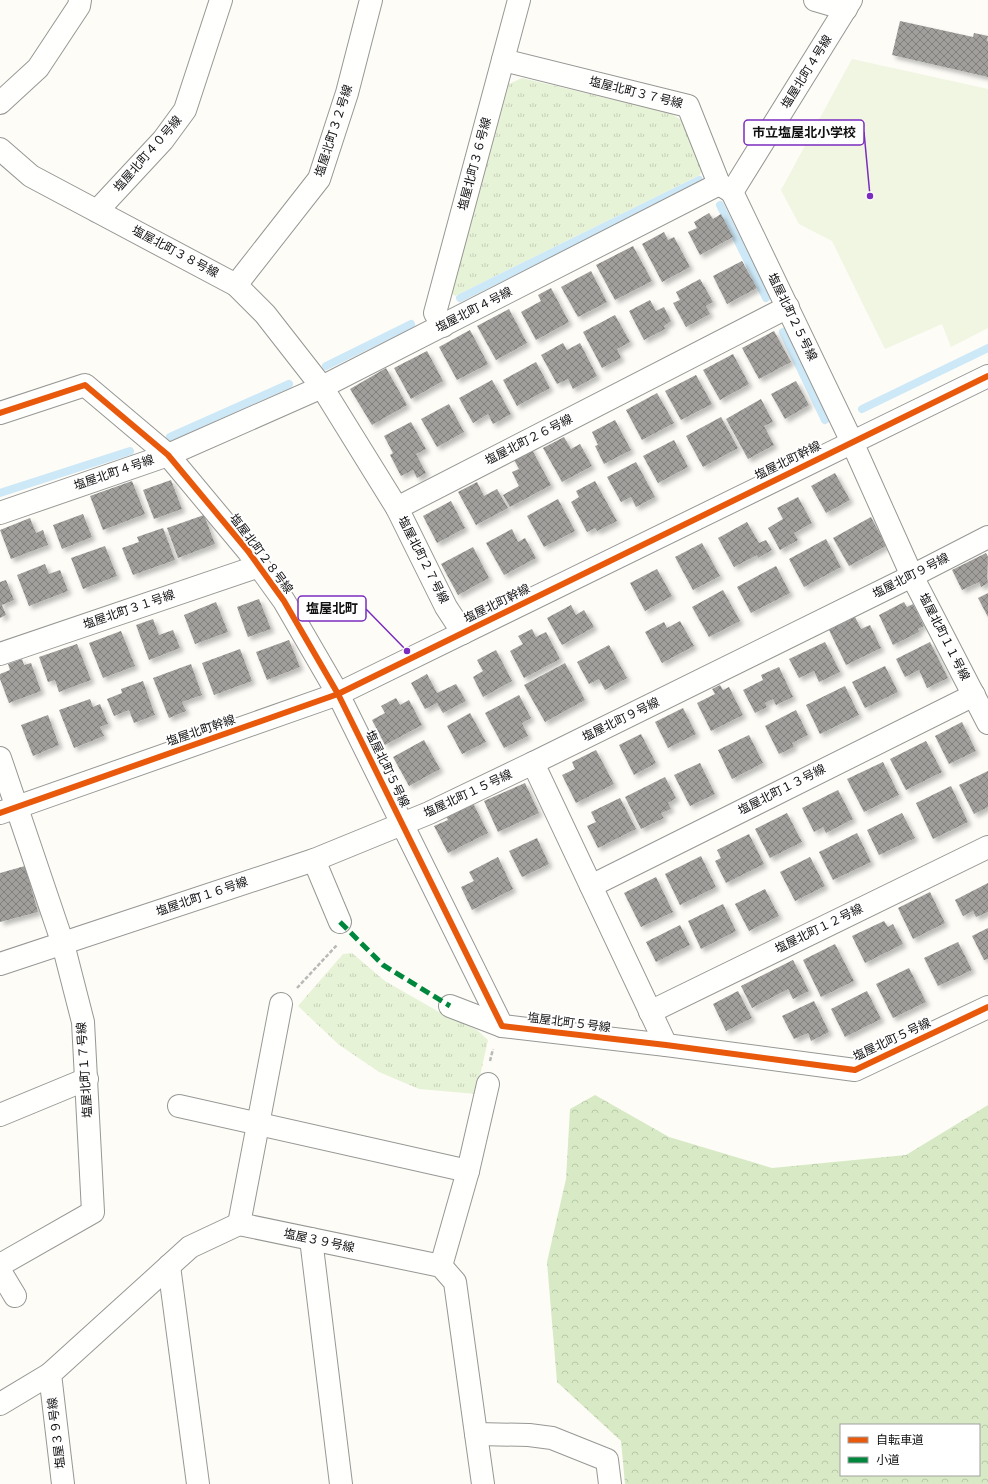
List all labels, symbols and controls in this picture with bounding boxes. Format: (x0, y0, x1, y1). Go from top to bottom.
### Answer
street label: 塩屋北町４号線 (777, 31, 837, 113)
street label: 塩屋北町３７号線 (587, 72, 685, 114)
street label: 塩屋北町３２号線 (310, 82, 358, 180)
street label: 塩屋北町４０号線 (109, 112, 187, 196)
street label: 塩屋北町３６号線 (453, 115, 497, 213)
callout: 市立塩屋北小学校 (744, 120, 864, 145)
text: 市立塩屋北小学校 (752, 123, 856, 143)
street label: 塩屋北町３８号線 (128, 221, 222, 283)
street label: 塩屋北町２５号線 (762, 270, 822, 364)
street label: 塩屋北町４号線 (432, 282, 516, 338)
street label: 塩屋北町２６号線 (482, 410, 576, 470)
street label: 塩屋北町幹線 (751, 437, 825, 485)
street label: 塩屋北町４号線 (71, 450, 157, 496)
street label: 塩屋北町２８号線 (225, 510, 297, 598)
street label: 塩屋北町２７号線 (393, 513, 453, 607)
street label: 塩屋北町９号線 (869, 548, 953, 604)
street label: 塩屋北町幹線 (460, 580, 534, 628)
street label: 塩屋北町３１号線 (81, 585, 177, 635)
street label: 塩屋北町１１号線 (914, 590, 974, 684)
callout: 塩屋北町 (298, 596, 366, 621)
text: 塩屋北町 (306, 599, 358, 619)
street label: 塩屋北町９号線 (579, 693, 663, 747)
street label: 塩屋北町幹線 (164, 710, 238, 752)
street label: 塩屋北町５号線 (360, 727, 414, 811)
street label: 塩屋北町１３号線 (735, 760, 829, 820)
street label: 塩屋北町１５号線 (420, 765, 516, 823)
street label: 塩屋北町１６号線 (154, 872, 250, 922)
street label: 塩屋北町１２号線 (772, 899, 866, 959)
street label: 塩屋北町５号線 (526, 1008, 612, 1038)
street label: 塩屋北町５号線 (850, 1014, 934, 1066)
street label: 塩屋北町１７号線 (72, 1021, 98, 1119)
street label: 塩屋３９号線 (282, 1224, 356, 1258)
street label: 塩屋３９号線 (43, 1396, 71, 1470)
legend (840, 1424, 980, 1476)
text: 自転車道 (876, 1431, 924, 1450)
text: 小道 (876, 1451, 900, 1470)

